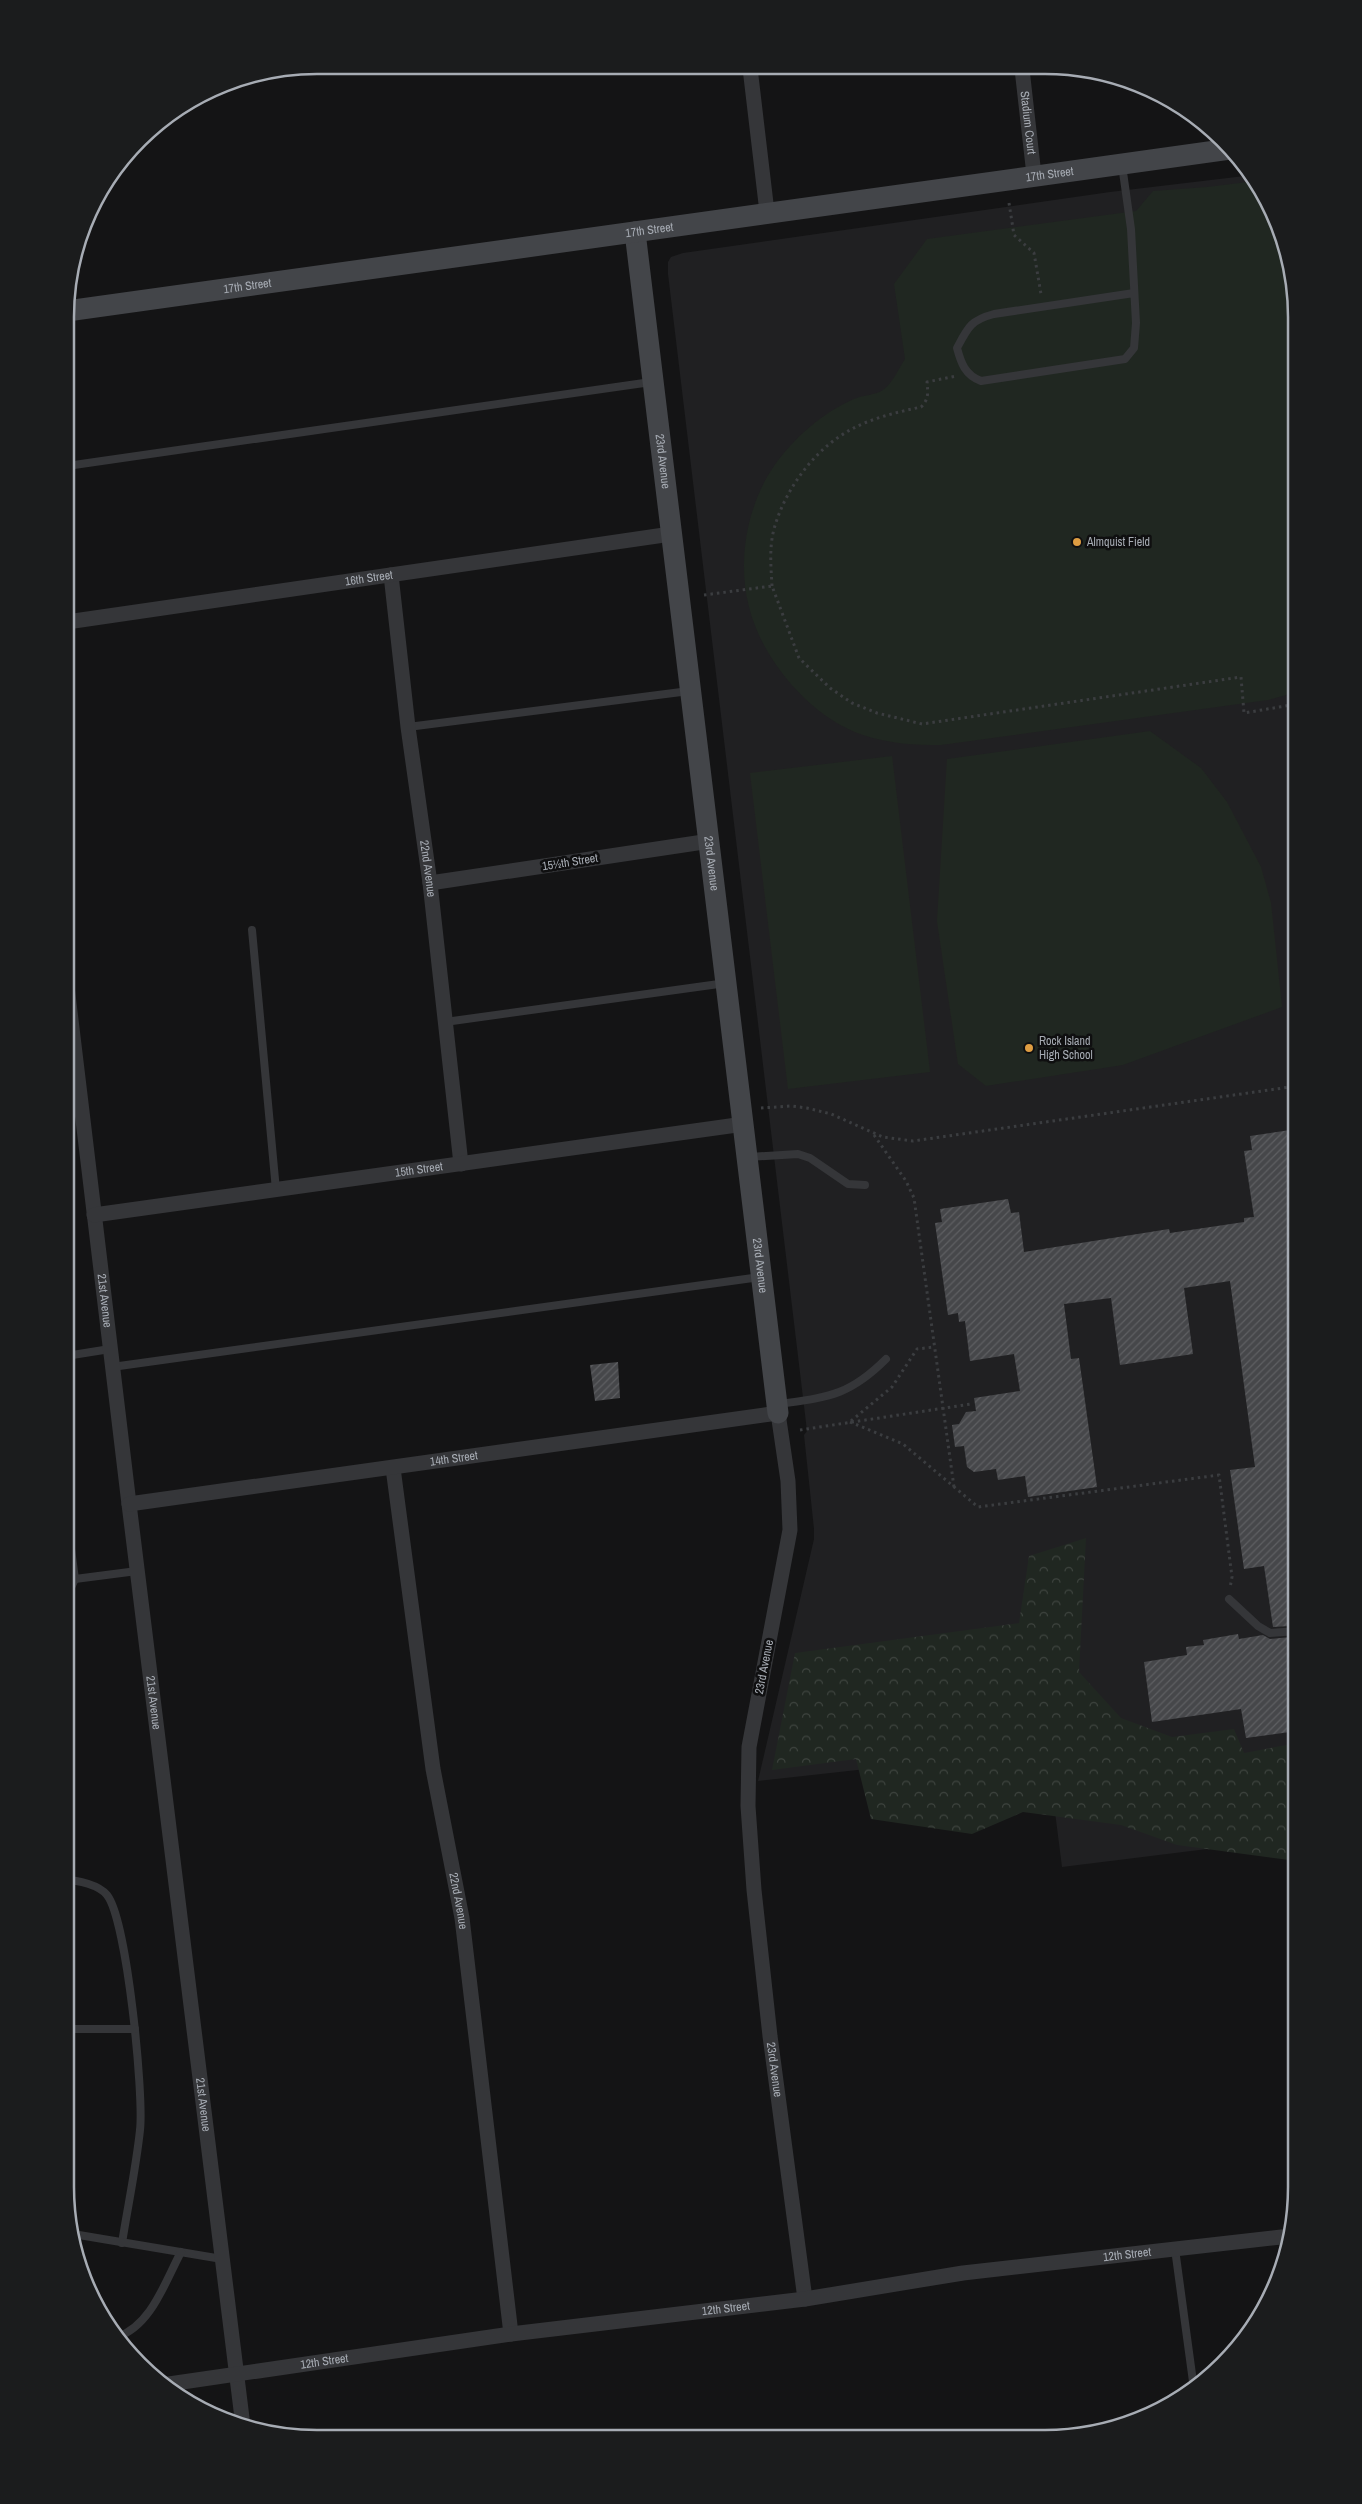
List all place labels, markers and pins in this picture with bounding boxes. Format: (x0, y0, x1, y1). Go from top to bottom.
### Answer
place label: Almquist Field (1086, 534, 1150, 550)
marker: Almquist Field (1071, 536, 1083, 548)
place label: Rock Island High School (1039, 1033, 1093, 1063)
marker: Rock Island High School (1023, 1042, 1035, 1054)

